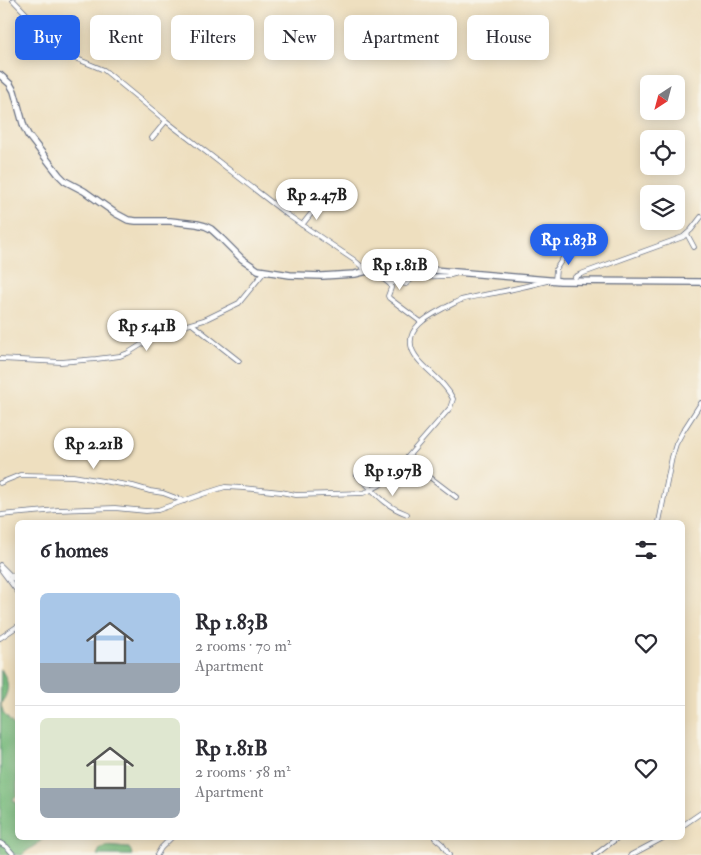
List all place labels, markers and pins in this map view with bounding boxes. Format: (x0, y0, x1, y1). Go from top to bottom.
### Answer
pin: Rp 2.47B (265, 178, 369, 221)
pin: Rp 1.83B (517, 224, 621, 266)
pin: Rp 1.81B (348, 248, 452, 291)
pin: Rp 5.41B (95, 310, 199, 352)
pin: Rp 2.21B (42, 428, 146, 470)
pin: Rp 1.97B (341, 454, 445, 497)

